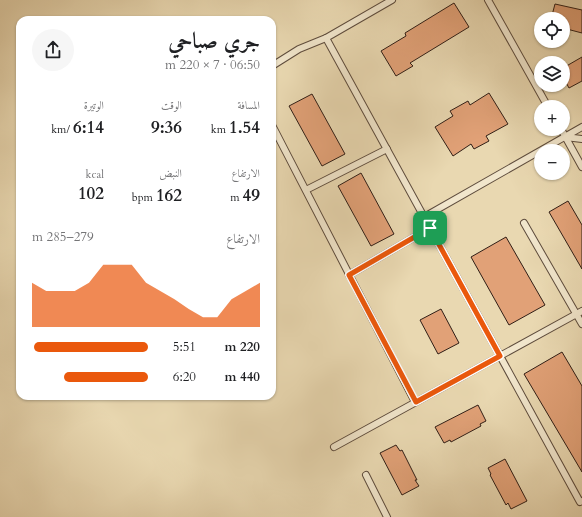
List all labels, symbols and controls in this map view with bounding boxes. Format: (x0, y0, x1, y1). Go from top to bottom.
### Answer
map controls (534, 12, 570, 180)
button: locate (534, 12, 570, 48)
text: جري صباحي (168, 26, 260, 56)
button: share (32, 29, 74, 71)
text: 06:50 · 7 × 220 m (165, 56, 260, 74)
button: layers (534, 56, 570, 92)
text: الوتيرة (84, 98, 104, 113)
text: الوقت (161, 98, 182, 113)
text: المسافة (238, 98, 260, 113)
button: + (534, 100, 570, 136)
text: 6:14 (73, 116, 104, 139)
text: 9:36 (151, 116, 182, 139)
text: 1.54 (229, 116, 260, 139)
text: /km (51, 122, 73, 137)
text: km (211, 122, 229, 137)
button: − (534, 144, 570, 180)
text: النبض (159, 166, 182, 181)
text: الارتفاع (231, 166, 260, 181)
text: kcal (86, 167, 104, 182)
text: 102 (78, 182, 104, 205)
text: 162 (156, 184, 182, 207)
text: 49 (243, 184, 260, 207)
text: bpm (132, 190, 156, 205)
text: m (230, 190, 243, 205)
pin (413, 211, 447, 245)
icon: arrive (419, 217, 441, 239)
text: 279–285 m (32, 228, 94, 246)
text: الارتفاع (226, 230, 260, 248)
text: 5:51 (173, 338, 196, 356)
text: 220 m (225, 338, 260, 356)
text: 6:20 (173, 368, 196, 386)
text: 440 m (225, 368, 260, 386)

